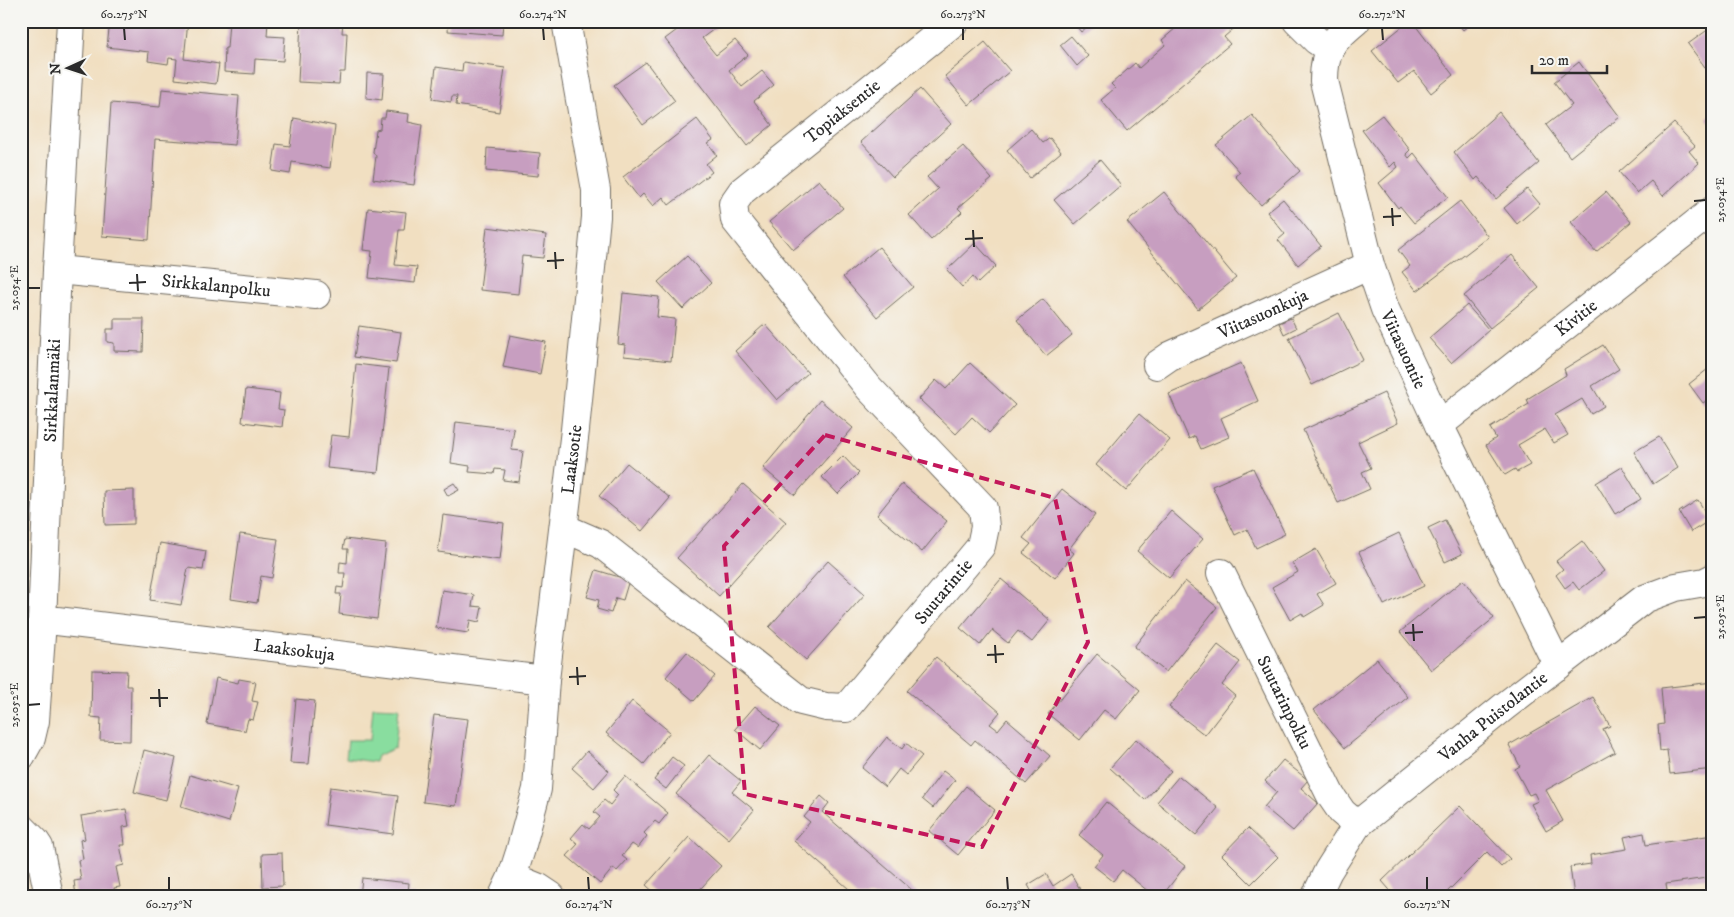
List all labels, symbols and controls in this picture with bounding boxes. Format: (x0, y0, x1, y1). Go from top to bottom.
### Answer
text: 60.275°N (100, 7, 148, 22)
text: 60.274°N (519, 7, 567, 22)
text: 60.273°N (940, 7, 986, 22)
text: 60.272°N (1358, 7, 1406, 22)
north arrow (42, 42, 92, 92)
scale bar (1532, 42, 1606, 74)
text: 20 m (1539, 51, 1569, 70)
text: N (47, 62, 65, 75)
street label: Topiaksentie (800, 75, 885, 149)
text: 25.054°E (1713, 177, 1728, 223)
text: 25.054°E (7, 265, 22, 311)
street label: Sirkkalanpolku (161, 270, 272, 303)
street label: Viitasuonkuja (1214, 284, 1312, 345)
street label: Kivitie (1551, 295, 1602, 342)
street label: Viitasuontie (1375, 306, 1431, 393)
street label: Sirkkalanmäki (40, 338, 66, 443)
street label: Laaksotie (557, 424, 587, 496)
street label: Suutarintie (910, 555, 978, 629)
text: 25.052°E (1713, 594, 1728, 639)
street label: Laaksokuja (252, 635, 336, 667)
street label: Suutarinpolku (1251, 652, 1316, 753)
street label: Vanha Puistolantie (1434, 667, 1552, 768)
text: 25.052°E (7, 682, 22, 727)
text: 60.275°N (145, 897, 193, 912)
text: 60.274°N (565, 897, 613, 912)
text: 60.273°N (985, 897, 1031, 912)
text: 60.272°N (1403, 897, 1451, 912)

